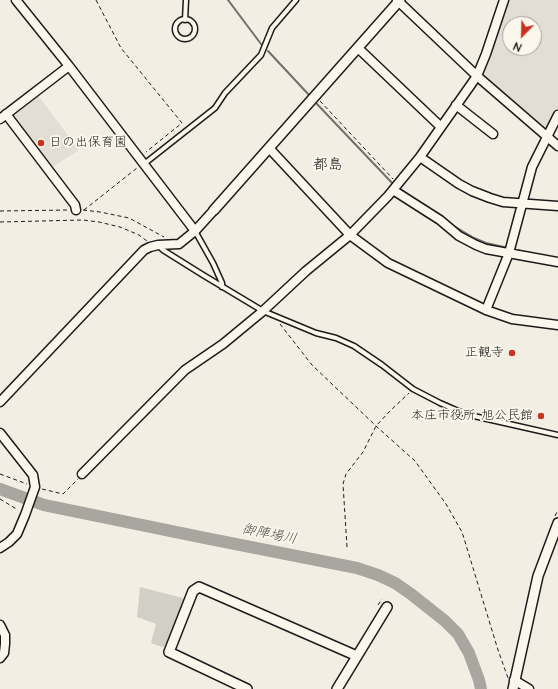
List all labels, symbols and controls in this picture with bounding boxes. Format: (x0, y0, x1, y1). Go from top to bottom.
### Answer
north arrow (502, 16, 542, 56)
text: N (511, 38, 524, 55)
place label: 日の出保育園 (49, 135, 127, 151)
marker: 日の出保育園 (36, 138, 46, 148)
district label: 都島 (313, 157, 343, 175)
place label: 正観寺 (465, 345, 504, 361)
marker: 正観寺 (507, 348, 517, 358)
place label: 本庄市役所 旭公民館 (411, 408, 533, 424)
marker: 本庄市役所 旭公民館 (536, 411, 546, 421)
water label: 御陣場川 (240, 521, 298, 549)

